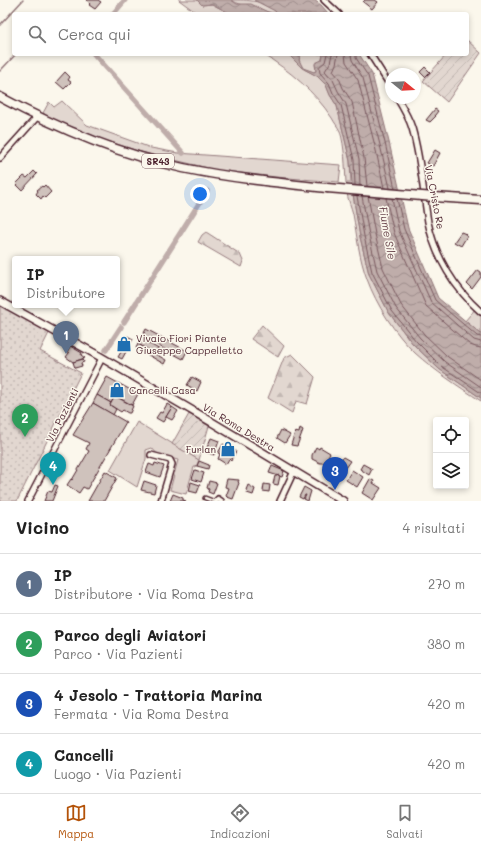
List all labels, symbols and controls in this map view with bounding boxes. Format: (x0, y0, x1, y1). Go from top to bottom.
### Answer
search box (12, 12, 469, 56)
icon: search (26, 23, 48, 45)
text: Cerca qui (58, 24, 131, 44)
north arrow (385, 68, 421, 104)
road number: SR43 (142, 154, 174, 168)
street label: Via Cristo Re (422, 164, 448, 230)
your location (190, 184, 210, 204)
water label: Fiume Sile (376, 205, 400, 261)
popup (12, 256, 120, 308)
text: IP (27, 264, 44, 284)
text: Distributore (27, 284, 105, 301)
pin: 1 (53, 321, 79, 354)
place label: Vivaio Fiori Piante Giuseppe Cappelletto (136, 331, 243, 357)
shop icon: Vivaio Fiori Piante Giuseppe Cappelletto (115, 335, 133, 353)
shop icon: Cancelli Casa (108, 381, 126, 399)
place label: Cancelli Casa (129, 383, 196, 397)
street label: Via Pazienti (42, 386, 82, 444)
street label: Via Roma Destra (200, 400, 278, 454)
pin: 2 (12, 404, 38, 437)
map controls (433, 417, 469, 489)
button: locate (433, 417, 469, 453)
shop icon: Furlan (219, 440, 237, 458)
place label: Furlan (186, 442, 216, 456)
pin: 4 (40, 452, 66, 485)
button: layers (433, 453, 469, 489)
pin: 3 (322, 457, 348, 490)
text: Vicino (16, 516, 69, 538)
text: 4 risultati (402, 519, 465, 536)
text: IP (54, 565, 72, 585)
text: 1 (26, 575, 32, 592)
text: 270 m (428, 575, 465, 592)
text: Distributore · Via Roma Destra (54, 585, 254, 602)
text: Parco degli Aviatori (54, 625, 207, 645)
text: 2 (25, 635, 33, 652)
text: 380 m (427, 635, 465, 652)
text: Parco · Via Pazienti (54, 645, 183, 662)
text: 4 Jesolo - Trattoria Marina (54, 685, 263, 705)
text: 3 (25, 695, 33, 712)
text: 420 m (428, 695, 465, 712)
text: Fermata · Via Roma Destra (54, 705, 229, 722)
text: Cancelli (54, 745, 114, 765)
text: 4 (25, 755, 33, 772)
text: 420 m (428, 755, 465, 772)
text: Luogo · Via Pazienti (54, 765, 182, 782)
tab: Mappa (58, 802, 94, 841)
tab: Indicazioni (210, 802, 270, 841)
tab: Salvati (386, 802, 423, 841)

